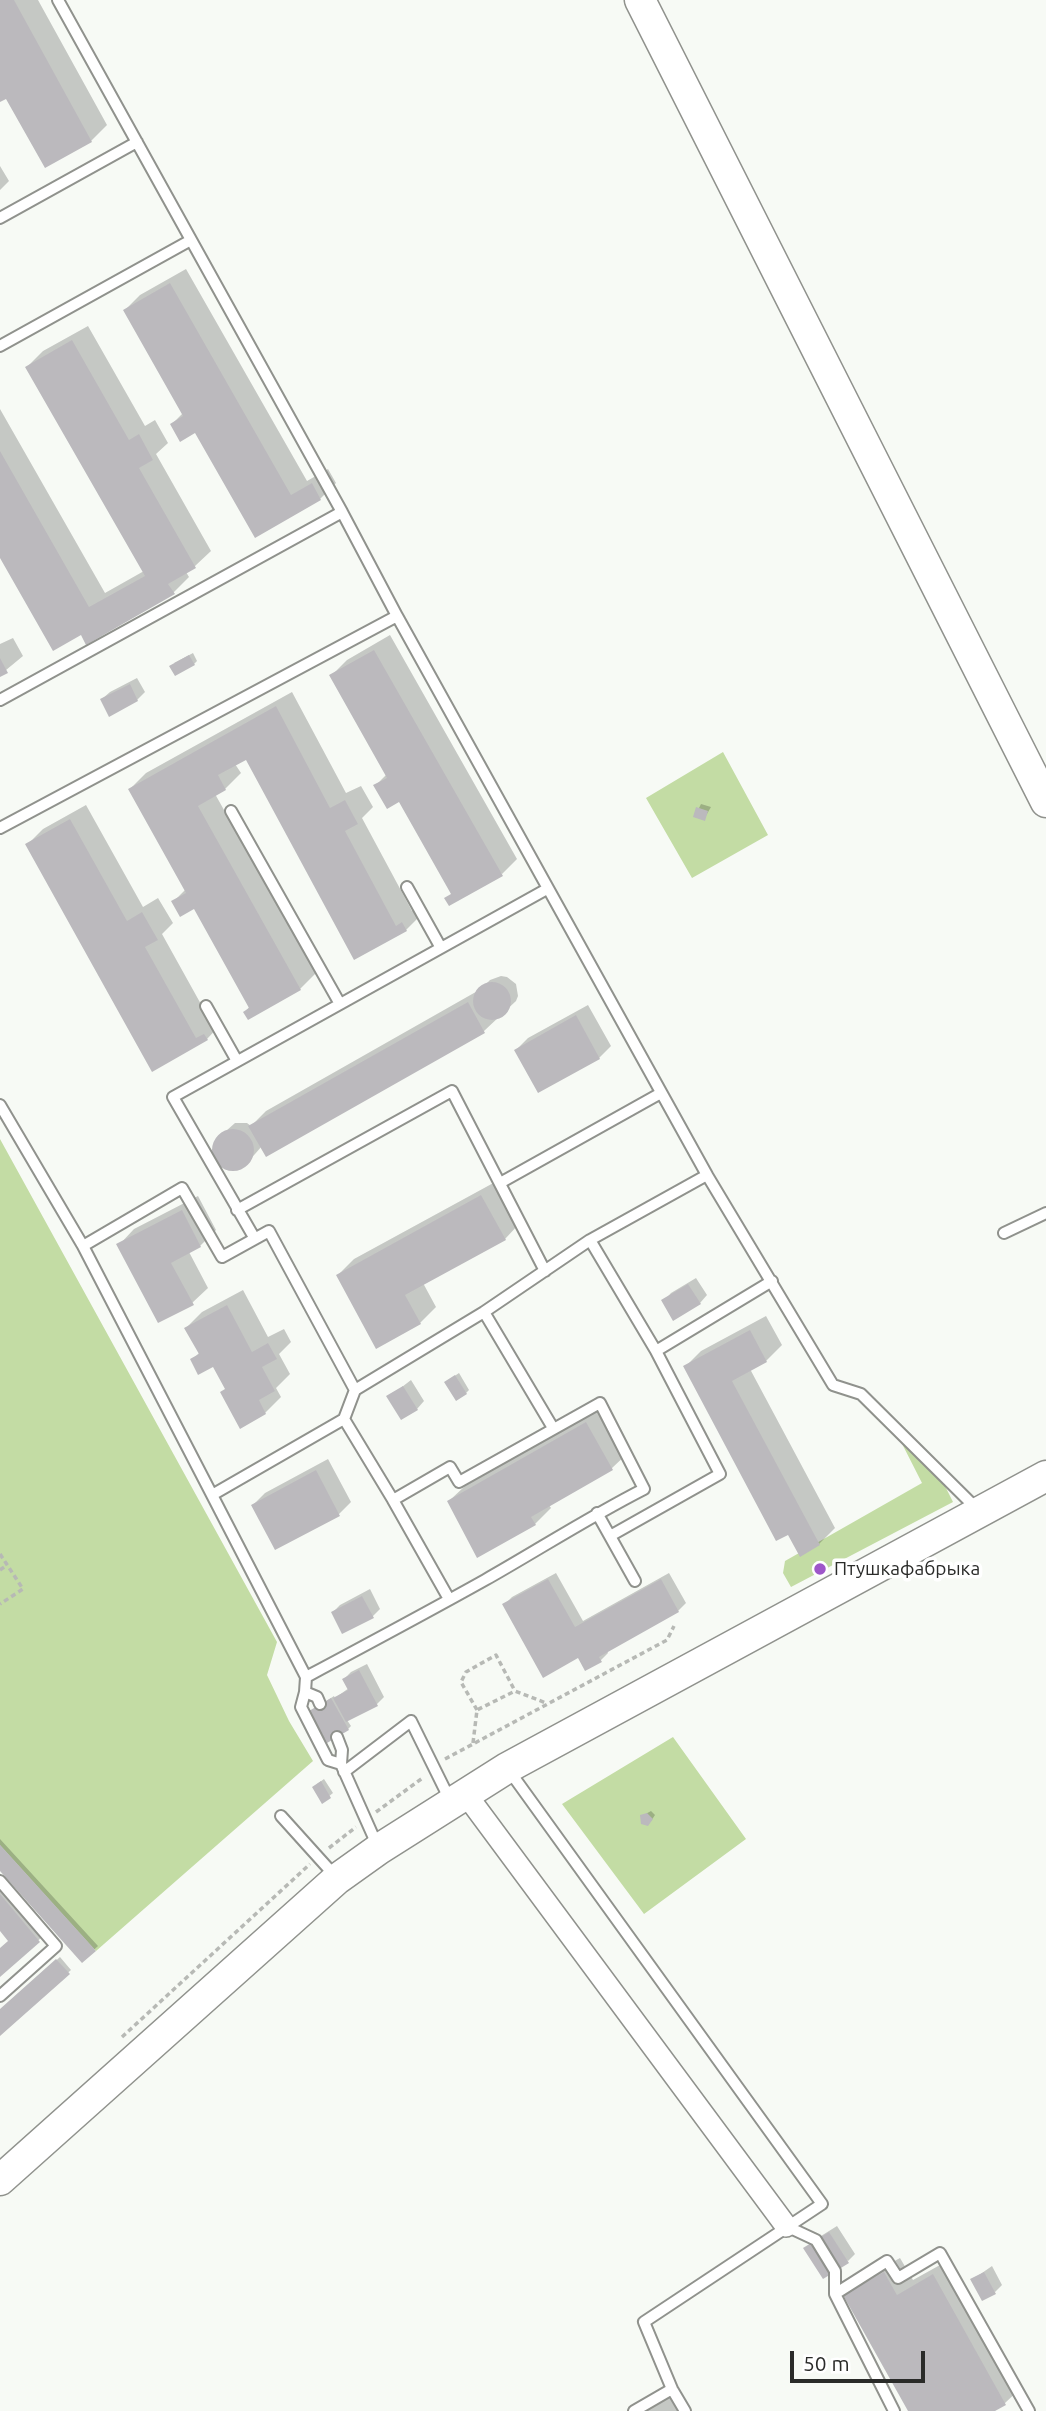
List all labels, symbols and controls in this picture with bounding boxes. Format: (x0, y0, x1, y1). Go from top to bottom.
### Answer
place label: Птушкафабрыка (834, 1558, 980, 1580)
marker: Птушкафабрыка (812, 1561, 828, 1577)
scale bar (794, 2338, 929, 2382)
text: 50 m (803, 2351, 850, 2375)

